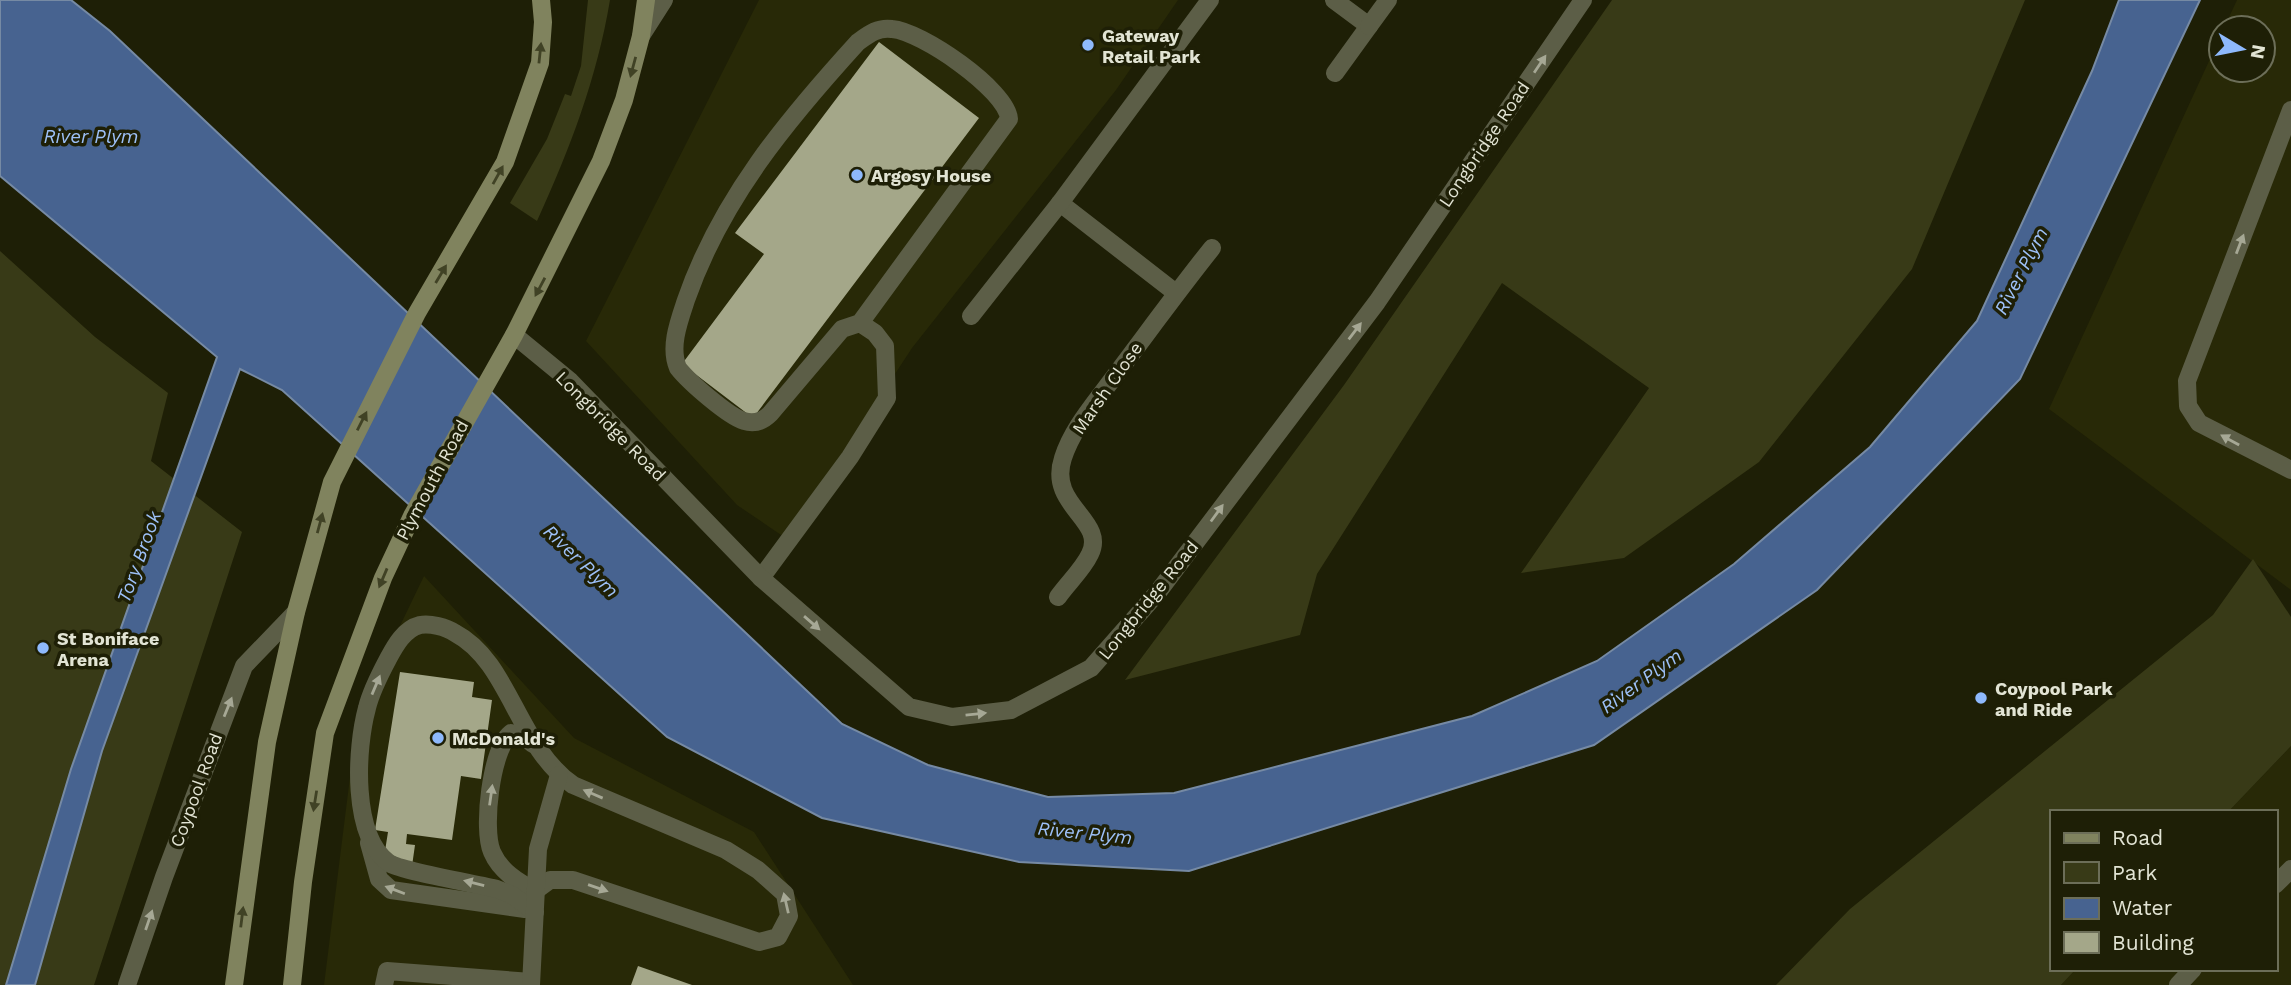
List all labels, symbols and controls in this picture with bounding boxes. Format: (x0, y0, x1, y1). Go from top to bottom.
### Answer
north arrow (2207, 14, 2277, 84)
place label: Gateway Retail Park (1102, 25, 1201, 67)
marker: Gateway Retail Park (1080, 37, 1096, 53)
one-way arrow (535, 42, 546, 64)
text: N (2246, 43, 2271, 61)
one-way arrow (1533, 54, 1546, 73)
one-way arrow (627, 56, 638, 78)
street label: Longbridge Road (1434, 77, 1534, 211)
water label: River Plym (43, 125, 139, 148)
one-way arrow (492, 165, 504, 184)
place label: Argosy House (871, 165, 991, 186)
marker: Argosy House (849, 167, 865, 183)
water label: River Plym (1989, 223, 2053, 319)
one-way arrow (2234, 233, 2245, 254)
one-way arrow (434, 264, 447, 283)
one-way arrow (534, 277, 545, 297)
one-way arrow (1347, 323, 1362, 341)
street label: Marsh Close (1068, 338, 1146, 438)
street label: Longbridge Road (552, 367, 670, 485)
one-way arrow (357, 411, 368, 431)
street label: Plymouth Road (391, 416, 473, 544)
one-way arrow (2220, 434, 2240, 446)
one-way arrow (1210, 504, 1224, 522)
water label: Tory Brook (112, 507, 166, 606)
one-way arrow (315, 512, 326, 534)
water label: River Plym (539, 520, 623, 602)
street label: Longbridge Road (1094, 536, 1202, 664)
one-way arrow (378, 567, 389, 588)
one-way arrow (803, 615, 821, 631)
place label: St Boniface Arena (57, 628, 159, 670)
marker: St Boniface Arena (35, 640, 51, 656)
water label: River Plym (1596, 644, 1686, 718)
one-way arrow (371, 674, 382, 695)
place label: Coypool Park and Ride (1995, 678, 2113, 720)
marker: Coypool Park and Ride (1973, 690, 1989, 706)
one-way arrow (222, 696, 233, 717)
one-way arrow (966, 708, 988, 719)
place label: McDonald's (452, 728, 555, 749)
street label: Coypool Road (166, 730, 226, 850)
marker: McDonald's (430, 730, 446, 746)
one-way arrow (485, 784, 496, 806)
one-way arrow (582, 788, 603, 799)
one-way arrow (309, 790, 320, 812)
legend (2050, 810, 2277, 971)
water label: River Plym (1037, 817, 1133, 849)
text: Road (2112, 825, 2163, 850)
text: Park (2112, 860, 2157, 885)
one-way arrow (463, 877, 485, 888)
one-way arrow (587, 883, 608, 894)
one-way arrow (385, 884, 406, 895)
one-way arrow (780, 891, 791, 913)
text: Water (2112, 895, 2173, 920)
one-way arrow (236, 906, 247, 928)
one-way arrow (144, 910, 155, 931)
text: Building (2112, 930, 2194, 955)

